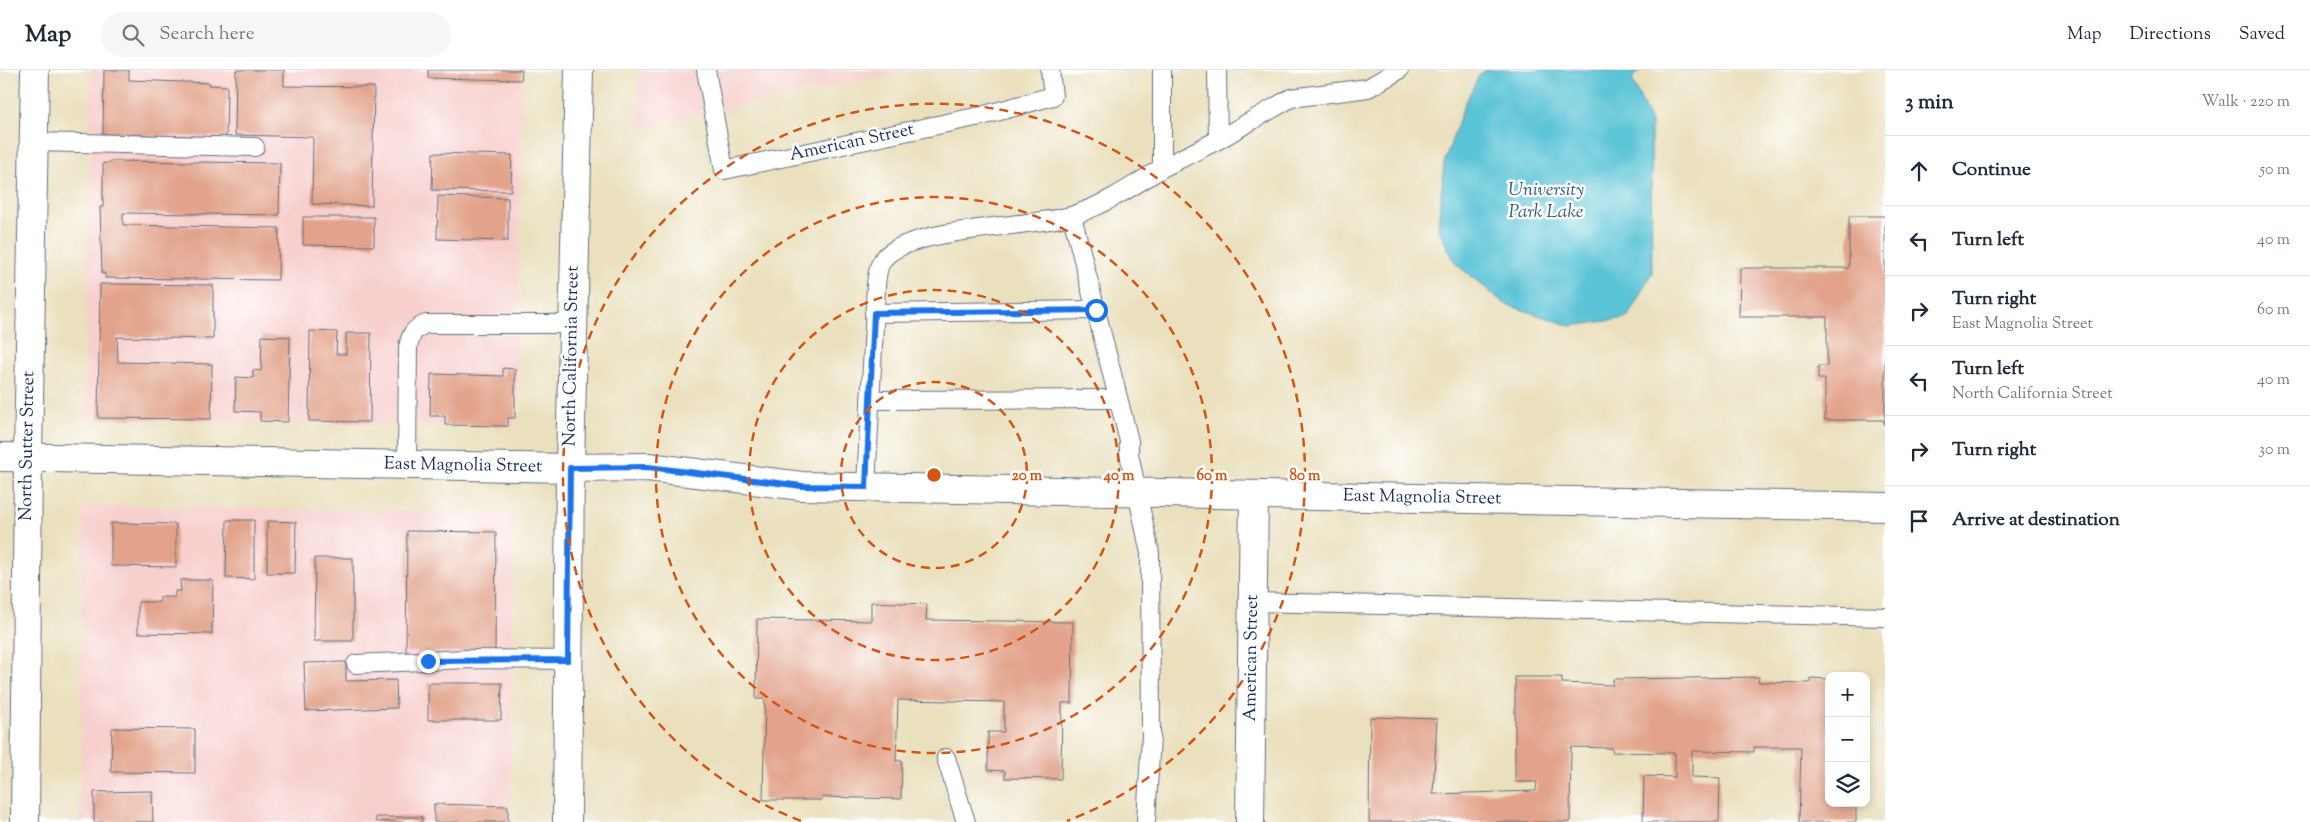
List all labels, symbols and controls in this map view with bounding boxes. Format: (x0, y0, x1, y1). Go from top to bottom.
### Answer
search box (101, 12, 451, 57)
text: Map (25, 18, 71, 52)
icon: search (119, 21, 147, 49)
text: Search here (159, 21, 255, 48)
text: Map (2067, 22, 2102, 48)
text: Directions (2130, 22, 2211, 48)
text: Saved (2239, 22, 2285, 48)
text: 3 min (1905, 88, 1954, 118)
text: Walk · 220 m (2202, 91, 2290, 114)
street label: American Street (787, 117, 917, 169)
icon: ahead (1905, 157, 1933, 185)
text: Continue (1952, 157, 2031, 184)
text: 50 m (2259, 159, 2290, 182)
water label: University Park Lake (1508, 177, 1584, 226)
icon: left (1905, 227, 1933, 255)
text: Turn left (1952, 227, 2024, 254)
text: 40 m (2257, 229, 2290, 252)
street label: North California Street (557, 265, 587, 447)
text: Turn right (1952, 286, 2036, 313)
icon: right (1905, 297, 1933, 325)
route start (1085, 299, 1108, 322)
text: 60 m (2257, 299, 2290, 322)
text: East Magnolia Street (1952, 313, 2093, 336)
text: Turn left (1952, 356, 2024, 383)
icon: left (1905, 367, 1933, 395)
text: 40 m (2257, 369, 2290, 392)
street label: North Sutter Street (14, 371, 42, 521)
text: North California Street (1952, 383, 2113, 406)
icon: right (1905, 437, 1933, 465)
text: Turn right (1952, 437, 2036, 464)
text: 30 m (2259, 439, 2290, 462)
street label: East Magnolia Street (384, 452, 542, 480)
centre of rings (925, 466, 943, 484)
text: 20 m (1012, 466, 1043, 487)
text: 40 m (1103, 466, 1135, 487)
text: 60 m (1197, 466, 1228, 487)
text: 80 m (1289, 466, 1321, 487)
street label: East Magnolia Street (1343, 484, 1501, 512)
icon: arrive (1905, 507, 1933, 535)
text: Arrive at destination (1952, 507, 2120, 534)
street label: American Street (1238, 594, 1266, 722)
route end (417, 650, 440, 673)
map controls (1825, 672, 1870, 807)
button: + (1825, 672, 1870, 717)
button: − (1825, 717, 1870, 762)
button: layers (1825, 762, 1870, 807)

